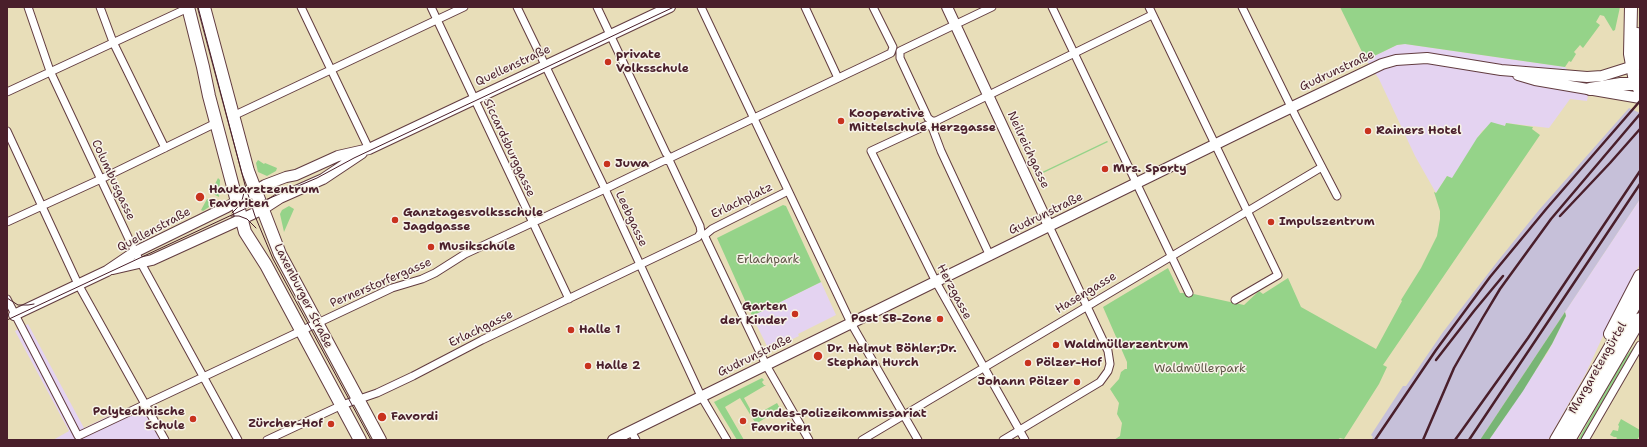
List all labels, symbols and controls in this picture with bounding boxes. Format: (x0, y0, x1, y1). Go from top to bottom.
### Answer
street label: Quellenstraße (473, 42, 553, 90)
street label: Gudrunstraße (1297, 47, 1377, 95)
place label: private Volksschule (616, 48, 689, 76)
marker: private Volksschule (603, 57, 613, 67)
street label: Siccardsburggasse (480, 97, 538, 199)
place label: Kooperative Mittelschule Herzgasse (849, 107, 996, 135)
street label: Neilreichgasse (1004, 109, 1052, 191)
marker: Kooperative Mittelschule Herzgasse (836, 116, 846, 126)
place label: Rainers Hotel (1376, 124, 1461, 138)
marker: Rainers Hotel (1363, 126, 1373, 136)
street label: Columbusgasse (88, 137, 138, 223)
place label: Juwa (615, 157, 649, 171)
marker: Juwa (602, 159, 612, 169)
place label: Mrs. Sporty (1113, 162, 1187, 176)
marker: Mrs. Sporty (1100, 164, 1110, 174)
street label: Erlachplatz (709, 180, 775, 222)
place label: Hautarztzentrum Favoriten (209, 183, 319, 211)
street label: Leebgasse (612, 189, 650, 249)
street label: Gudrunstraße (1007, 190, 1085, 238)
marker: Hautarztzentrum Favoriten (194, 191, 206, 203)
street label: Quellenstraße (115, 205, 193, 255)
place label: Ganztagesvolksschule Jagdgasse (403, 206, 543, 234)
marker: Ganztagesvolksschule Jagdgasse (390, 215, 400, 225)
place label: Impulszentrum (1279, 215, 1375, 229)
marker: Impulszentrum (1266, 217, 1276, 227)
place label: Musikschule (439, 240, 515, 254)
street label: Laxenburger Straße (270, 241, 336, 351)
marker: Musikschule (426, 242, 436, 252)
park label: Erlachpark (737, 253, 799, 267)
street label: Pernerstorfergasse (328, 255, 434, 311)
street label: Herzgasse (933, 262, 975, 322)
street label: Hasengasse (1053, 269, 1119, 317)
place label: Garten der Kinder (720, 300, 787, 328)
street label: Erlachgasse (447, 307, 515, 351)
marker: Garten der Kinder (790, 309, 800, 319)
place label: Post SB-Zone (851, 312, 932, 326)
marker: Post SB-Zone (935, 314, 945, 324)
street label: Margaretengürtel (1566, 320, 1630, 416)
place label: Halle 1 (579, 323, 621, 337)
marker: Halle 1 (566, 325, 576, 335)
street label: Gudrunstraße (716, 332, 794, 380)
place label: Waldmüllerzentrum (1064, 338, 1188, 352)
marker: Waldmüllerzentrum (1051, 340, 1061, 350)
place label: Dr. Helmut Böhler;Dr. Stephan Hurch (827, 342, 957, 370)
marker: Dr. Helmut Böhler;Dr. Stephan Hurch (812, 350, 824, 362)
place label: Pölzer-Hof (1036, 356, 1102, 370)
marker: Pölzer-Hof (1023, 358, 1033, 368)
place label: Halle 2 (596, 359, 640, 373)
marker: Halle 2 (583, 361, 593, 371)
park label: Waldmüllerpark (1154, 362, 1246, 376)
place label: Johann Pölzer (978, 375, 1069, 389)
marker: Johann Pölzer (1072, 377, 1082, 387)
place label: Polytechnische Schule (93, 405, 185, 433)
place label: Bundes-Polizeikommissariat Favoriten (751, 407, 926, 435)
place label: Favordi (391, 410, 438, 424)
marker: Favordi (376, 411, 388, 423)
marker: Polytechnische Schule (188, 414, 198, 424)
marker: Bundes-Polizeikommissariat Favoriten (738, 416, 748, 426)
place label: Zürcher-Hof (248, 417, 323, 431)
marker: Zürcher-Hof (326, 419, 336, 429)

